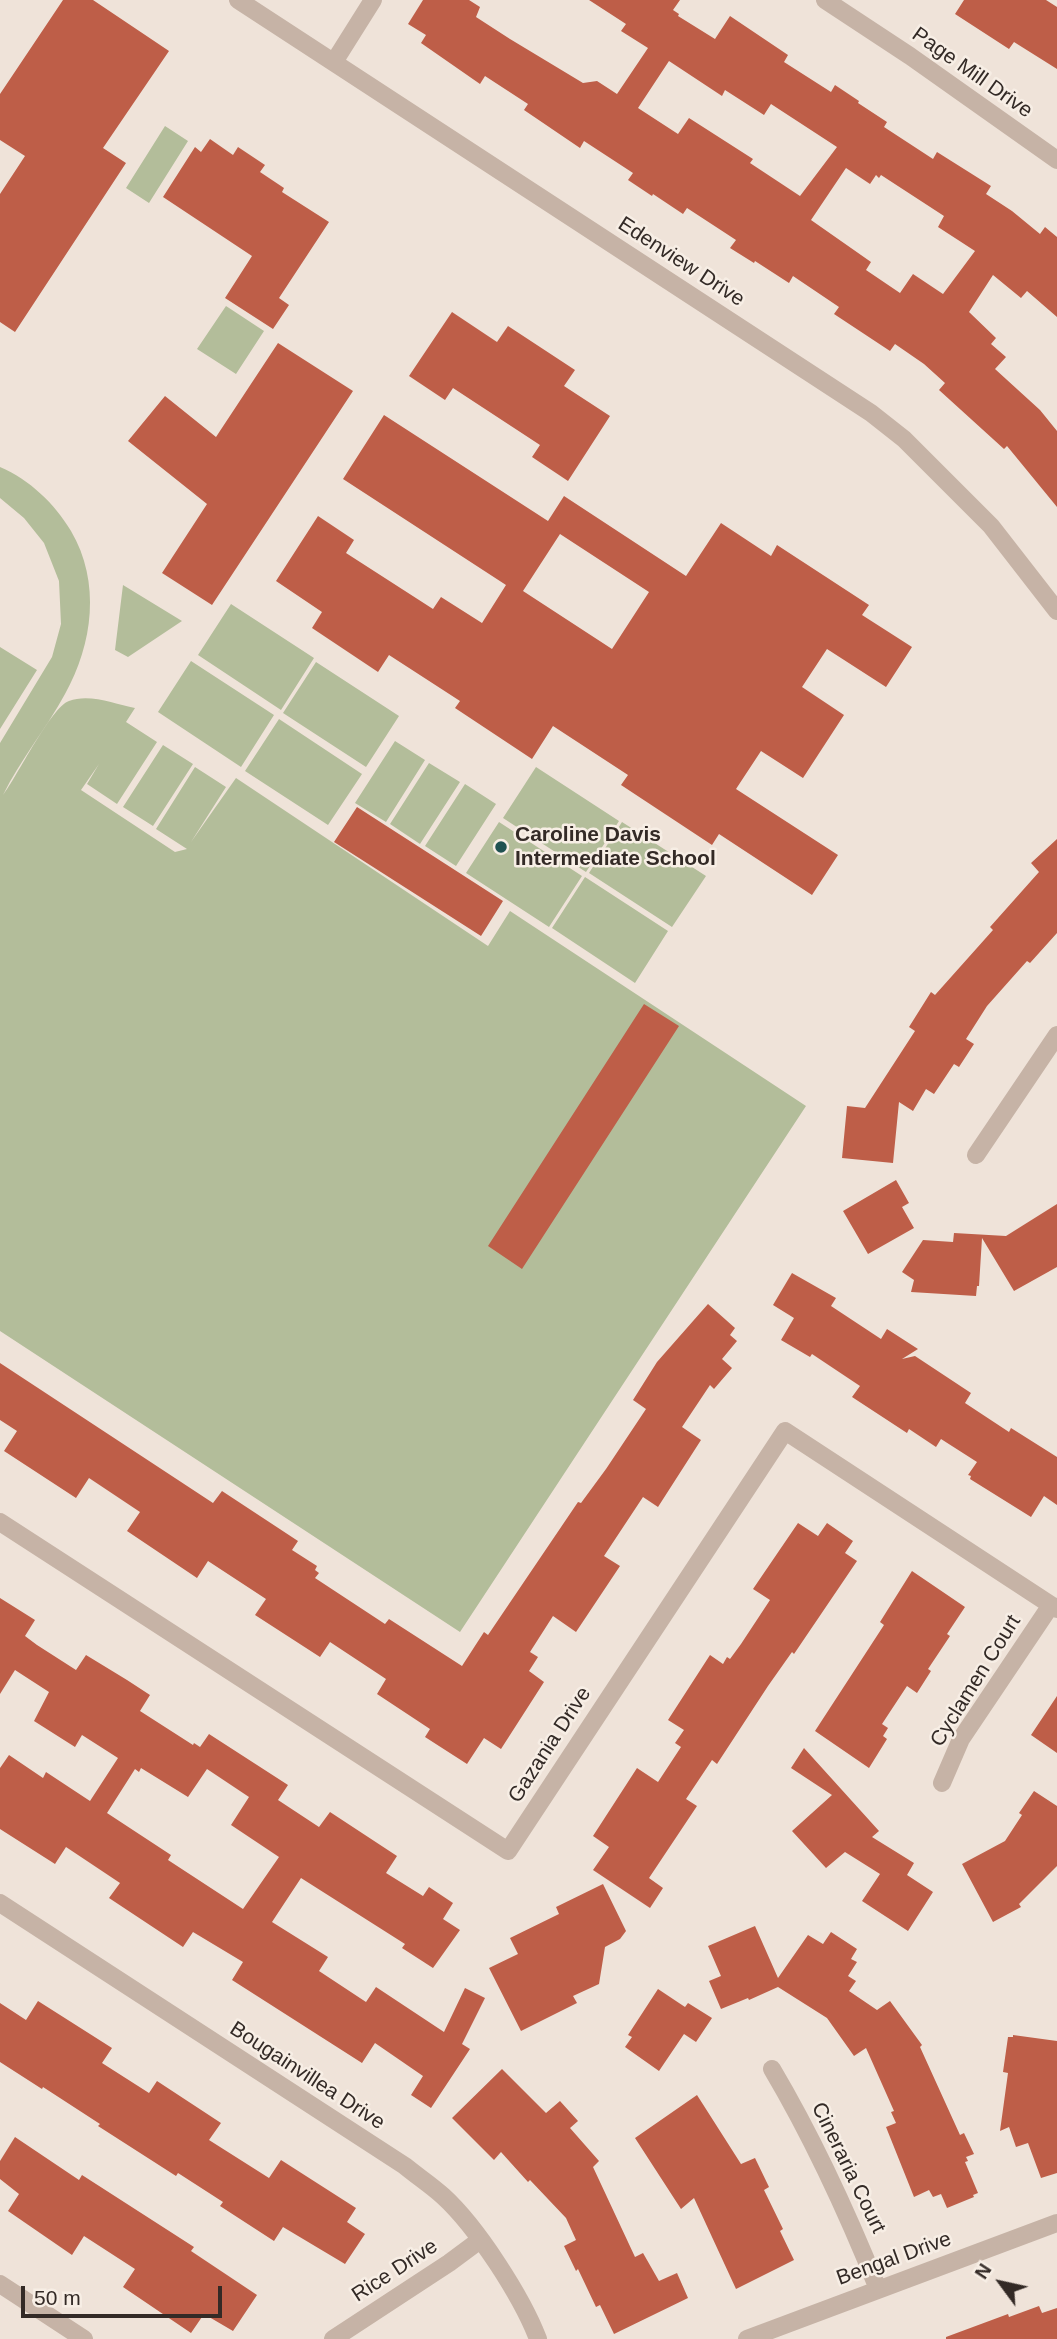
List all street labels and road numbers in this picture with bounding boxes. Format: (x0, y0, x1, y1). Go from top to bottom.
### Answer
street label: Page Mill Drive (907, 22, 1037, 124)
street label: Edenview Drive (613, 212, 749, 312)
street label: Cyclamen Court (925, 1610, 1027, 1752)
street label: Gazania Drive (503, 1682, 597, 1808)
street label: Bougainvillea Drive (225, 2016, 389, 2136)
street label: Cineraria Court (805, 2098, 891, 2238)
street label: Bengal Drive (833, 2227, 955, 2291)
street label: Rice Drive (348, 2234, 442, 2308)

